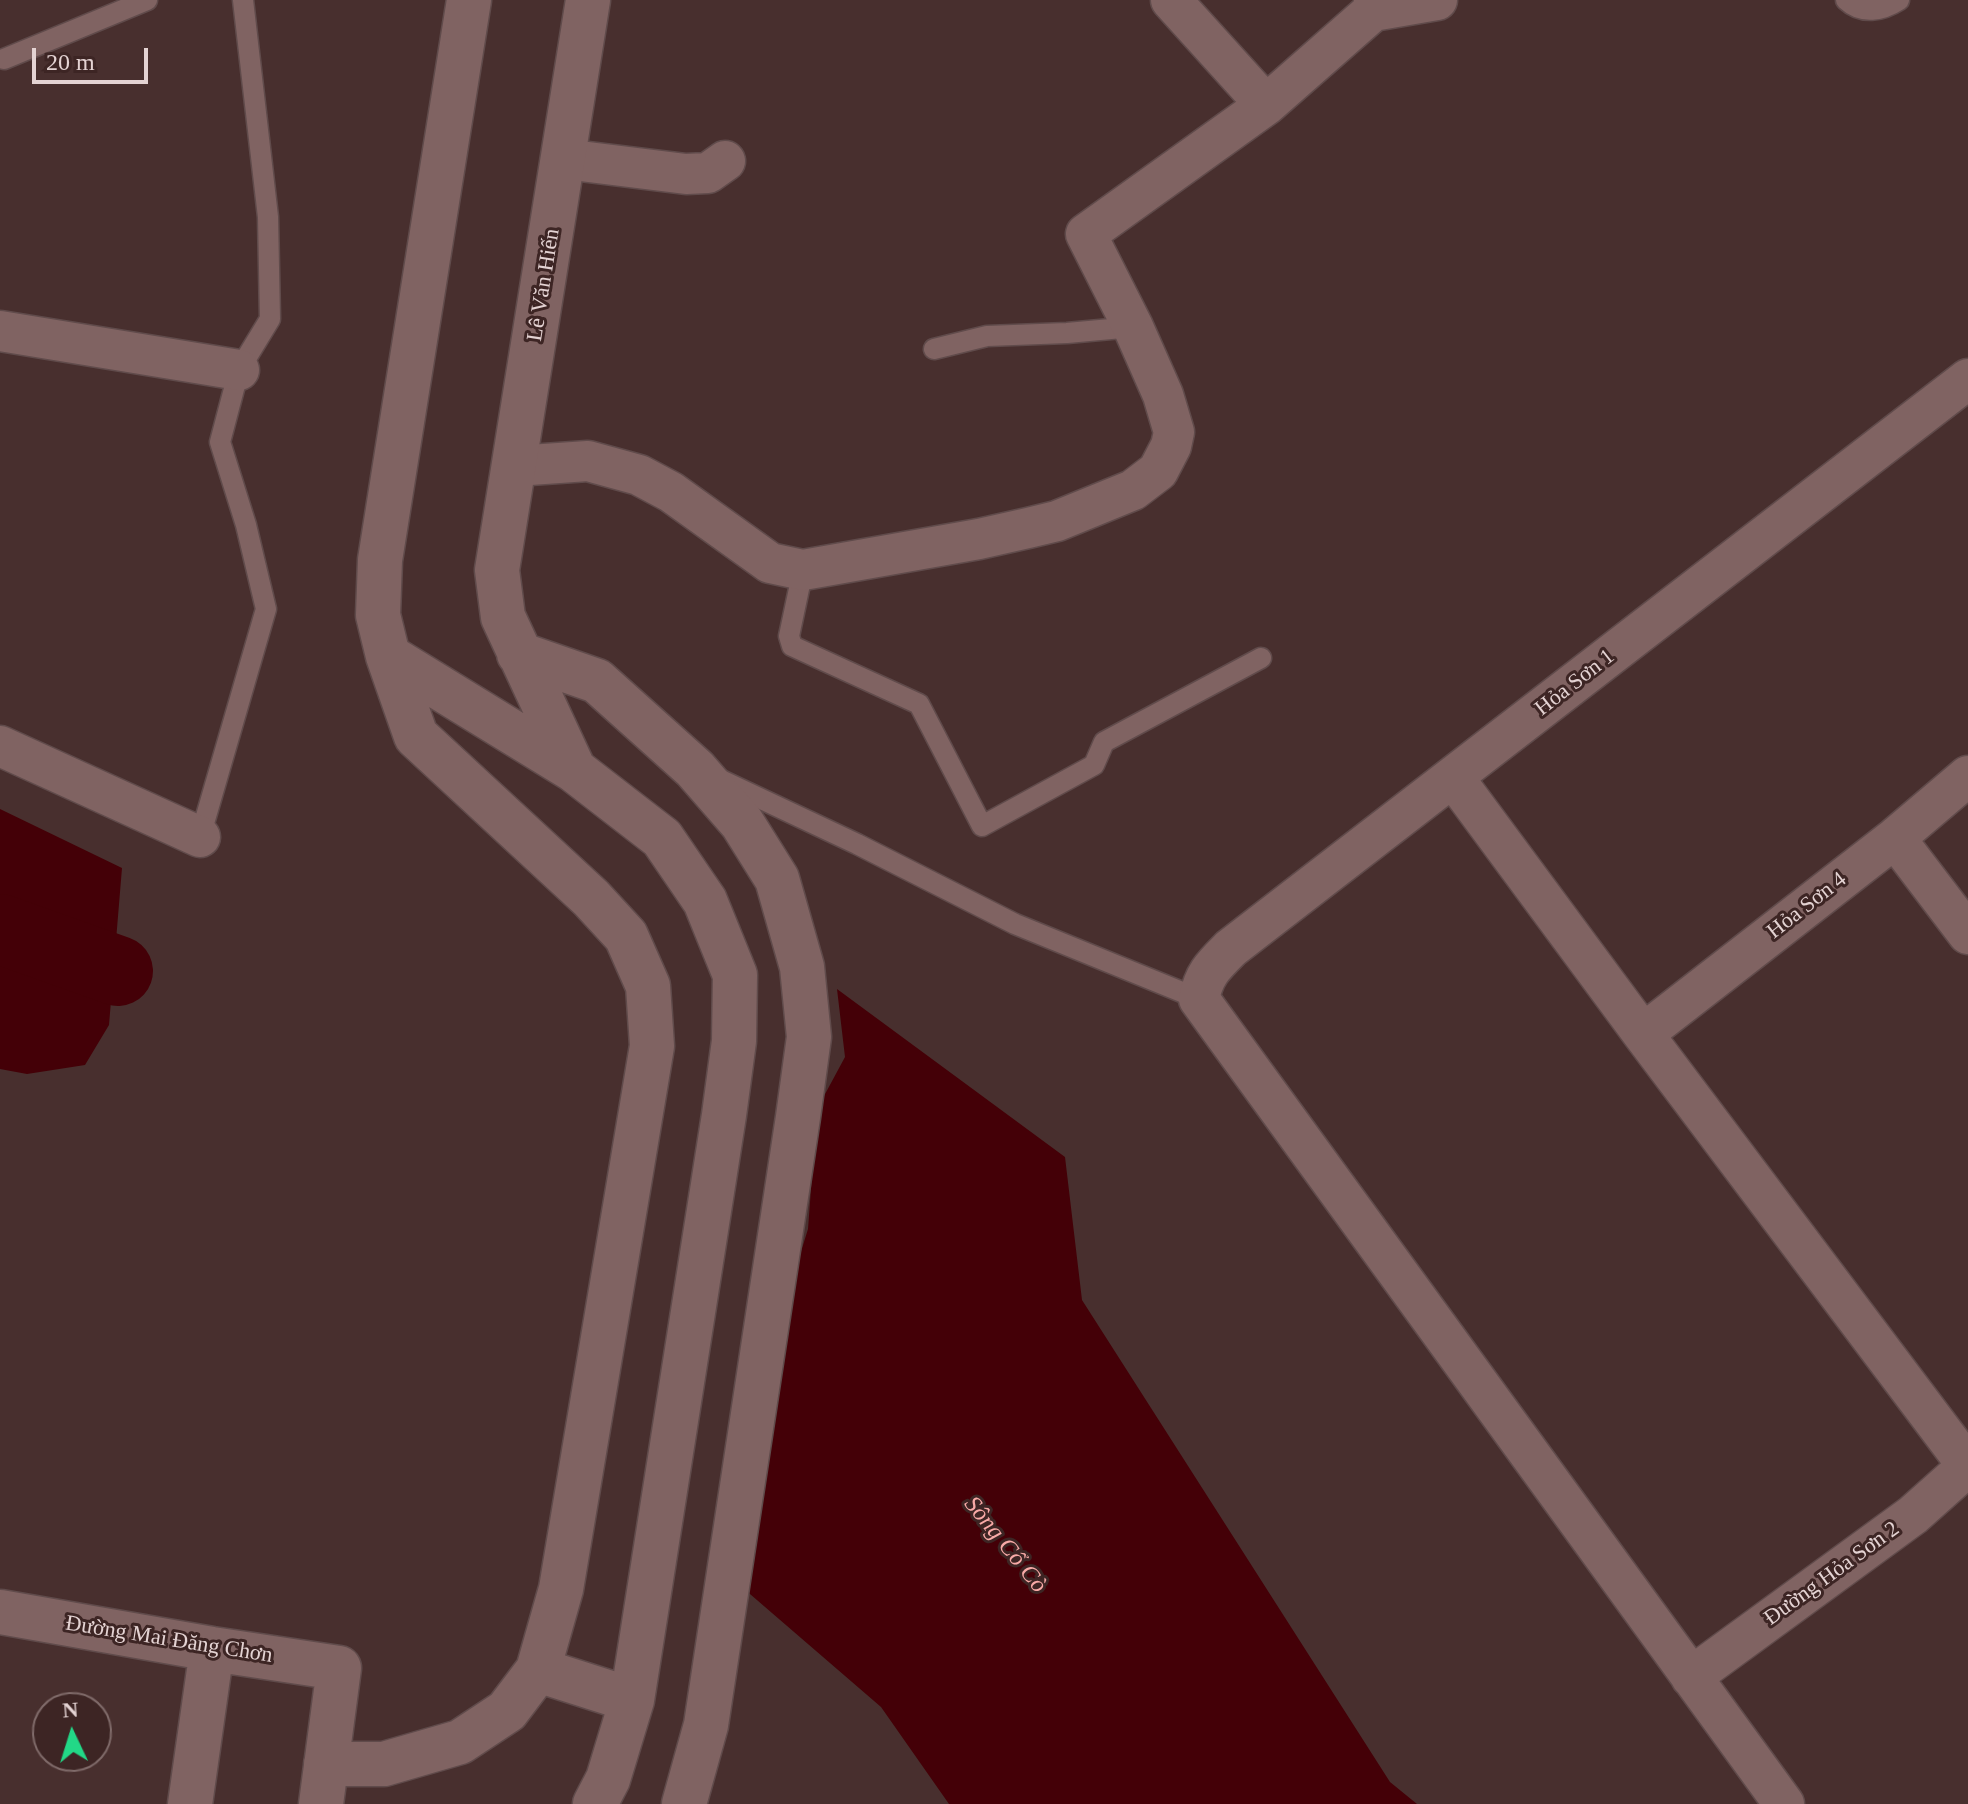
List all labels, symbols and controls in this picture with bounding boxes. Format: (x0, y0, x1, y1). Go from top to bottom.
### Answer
scale bar (36, 32, 152, 82)
text: 20 m (46, 49, 95, 75)
street label: Lê Văn Hiến (522, 227, 566, 343)
street label: Hỏa Sơn 1 (1530, 644, 1620, 722)
street label: Hỏa Sơn 4 (1762, 867, 1852, 945)
water label: Sông Cổ Cò (957, 1491, 1053, 1599)
street label: Đường Hỏa Sơn 2 (1759, 1516, 1905, 1632)
street label: Đường Mai Đăng Chơn (64, 1611, 274, 1669)
north arrow (32, 1692, 112, 1772)
text: N (62, 1697, 79, 1723)

